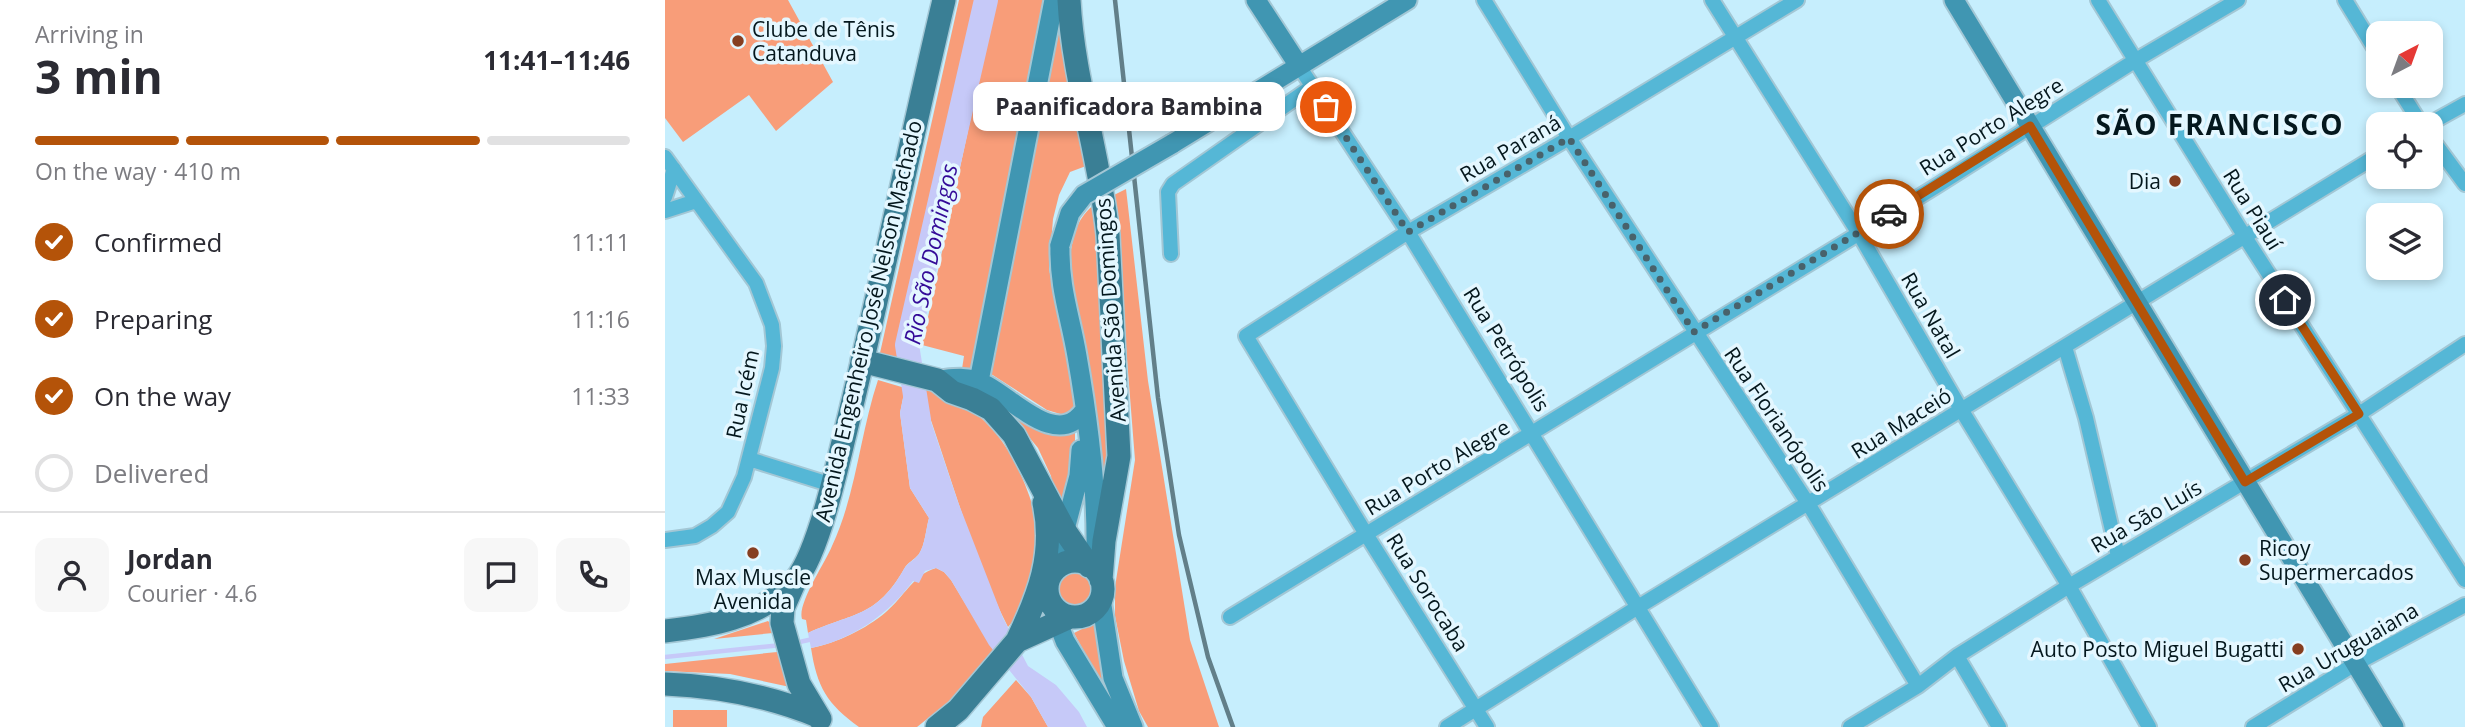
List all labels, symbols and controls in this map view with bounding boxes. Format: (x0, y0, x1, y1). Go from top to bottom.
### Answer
place label: Clube de Tênis Catanduva (752, 15, 895, 67)
text: Arriving in (35, 18, 144, 50)
north arrow (2366, 21, 2443, 98)
map controls (2366, 21, 2443, 280)
marker: Clube de Tênis Catanduva (730, 33, 746, 49)
text: 11:41–11:46 (483, 42, 630, 78)
text: 3 min (35, 45, 163, 107)
street label: Rua Porto Alegre (1914, 71, 2068, 181)
pin (1296, 77, 1356, 137)
callout: Paanificadora Bambina (973, 82, 1284, 132)
icon: bag (1307, 88, 1345, 126)
text: Paanificadora Bambina (995, 90, 1263, 122)
district label: SÃO FRANCISCO (2096, 105, 2344, 143)
street label: Rua Paraná (1454, 108, 1566, 188)
button: locate (2366, 112, 2443, 189)
street label: Avenida Engenheiro José Nelson Machado (808, 118, 928, 524)
text: On the way · 410 m (35, 155, 241, 187)
water label: Rio São Domingos (895, 161, 965, 347)
street label: Rua Piauí (2217, 163, 2289, 255)
place label: Dia (2129, 167, 2161, 195)
marker: Dia (2167, 173, 2183, 189)
courier (1854, 179, 1924, 249)
icon: car (1870, 195, 1908, 233)
street label: Avenida São Domingos (1088, 197, 1132, 423)
button: layers (2366, 203, 2443, 280)
icon: check (35, 223, 73, 261)
text: Confirmed (94, 224, 222, 260)
text: 11:11 (571, 226, 630, 258)
street label: Rua Natal (1895, 267, 1967, 363)
pin (2255, 270, 2315, 330)
street label: Rua Petrópolis (1457, 281, 1557, 417)
icon: home (2266, 281, 2304, 319)
icon: check (35, 300, 73, 338)
text: Preparing (94, 301, 212, 337)
text: 11:16 (571, 303, 630, 335)
street label: Rua Florianópolis (1718, 341, 1836, 497)
street label: Rua Icém (719, 347, 765, 441)
icon: check (35, 377, 73, 415)
text: On the way (94, 378, 231, 414)
text: 11:33 (571, 380, 630, 412)
street label: Rua Maceió (1846, 381, 1956, 465)
street label: Rua Porto Alegre (1359, 413, 1515, 521)
text: Delivered (94, 455, 209, 491)
street label: Rua São Luís (2086, 473, 2206, 559)
street label: Rua Sorocaba (1380, 528, 1476, 656)
place label: Ricoy Supermercados (2259, 534, 2414, 586)
button: person (35, 538, 109, 612)
button: chat (464, 538, 538, 612)
button: phone (556, 538, 630, 612)
text: Jordan (127, 541, 213, 577)
marker: Max Muscle Avenida (745, 545, 761, 561)
marker: Ricoy Supermercados (2237, 552, 2253, 568)
place label: Max Muscle Avenida (695, 563, 811, 615)
text: Courier · 4.6 (127, 577, 257, 609)
street label: Rua Uruguaiana (2273, 596, 2423, 698)
place label: Auto Posto Miguel Bugatti (2031, 635, 2284, 663)
marker: Auto Posto Miguel Bugatti (2290, 641, 2306, 657)

